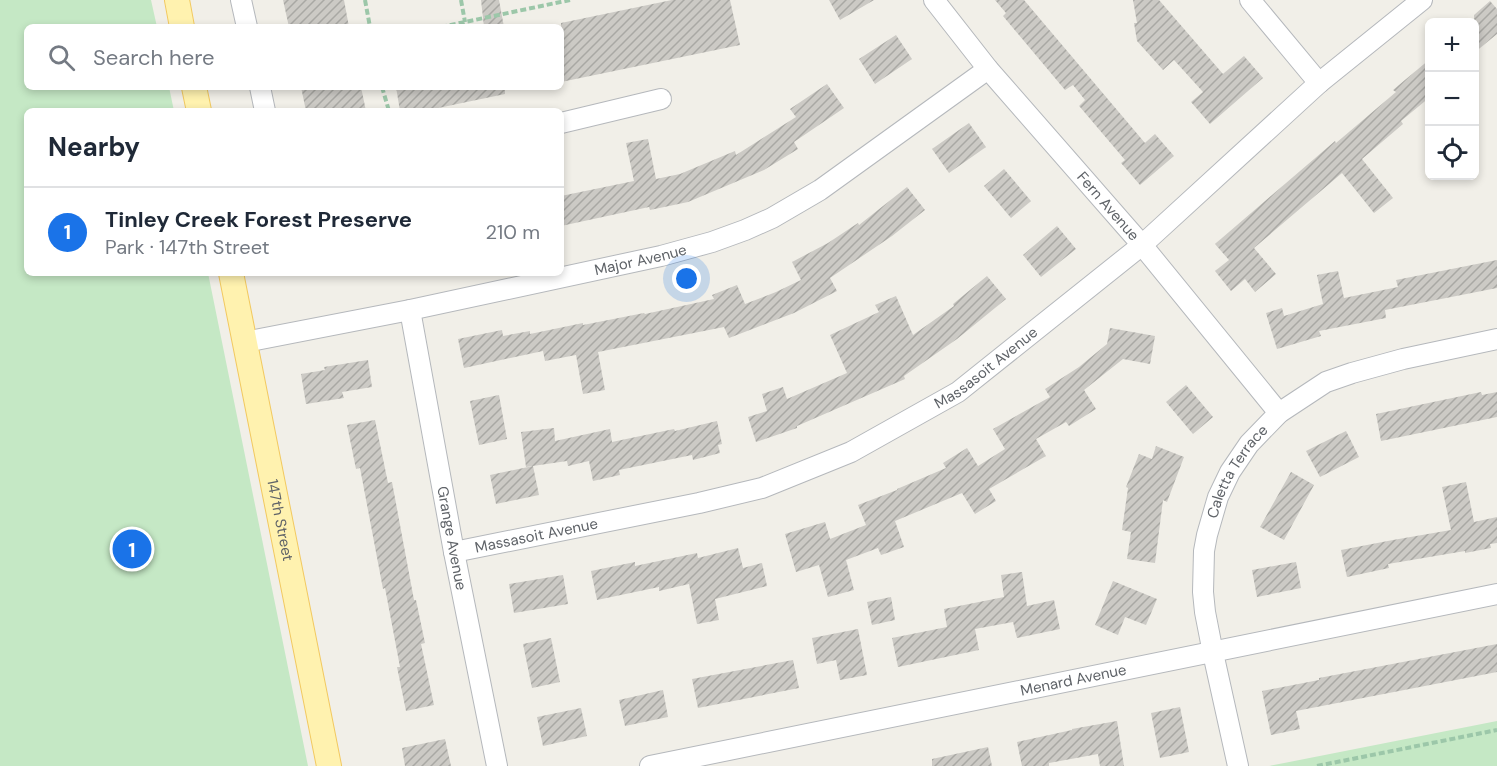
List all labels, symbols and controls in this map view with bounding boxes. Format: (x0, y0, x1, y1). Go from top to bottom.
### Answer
map controls (1425, 18, 1479, 180)
button: + (1425, 18, 1479, 72)
search box (24, 24, 564, 90)
icon: search (45, 41, 78, 74)
text: Search here (93, 43, 214, 72)
button: − (1425, 72, 1479, 126)
button: locate (1425, 126, 1479, 180)
text: Nearby (48, 130, 140, 164)
street label: Fern Avenue (1072, 168, 1144, 245)
text: Tinley Creek Forest Preserve (105, 205, 412, 234)
text: 1 (64, 219, 71, 245)
text: 210 m (485, 219, 540, 245)
text: Park · 147th Street (105, 234, 270, 260)
street label: Major Avenue (593, 239, 689, 280)
your location (672, 264, 701, 293)
street label: Massasoit Avenue (931, 322, 1042, 413)
street label: Caletta Terrace (1202, 420, 1272, 521)
street label: 147th Street (262, 478, 298, 563)
street label: Grange Avenue (432, 485, 471, 592)
street label: Massasoit Avenue (473, 513, 600, 558)
pin: 1 (112, 526, 152, 572)
street label: Menard Avenue (1019, 660, 1128, 701)

